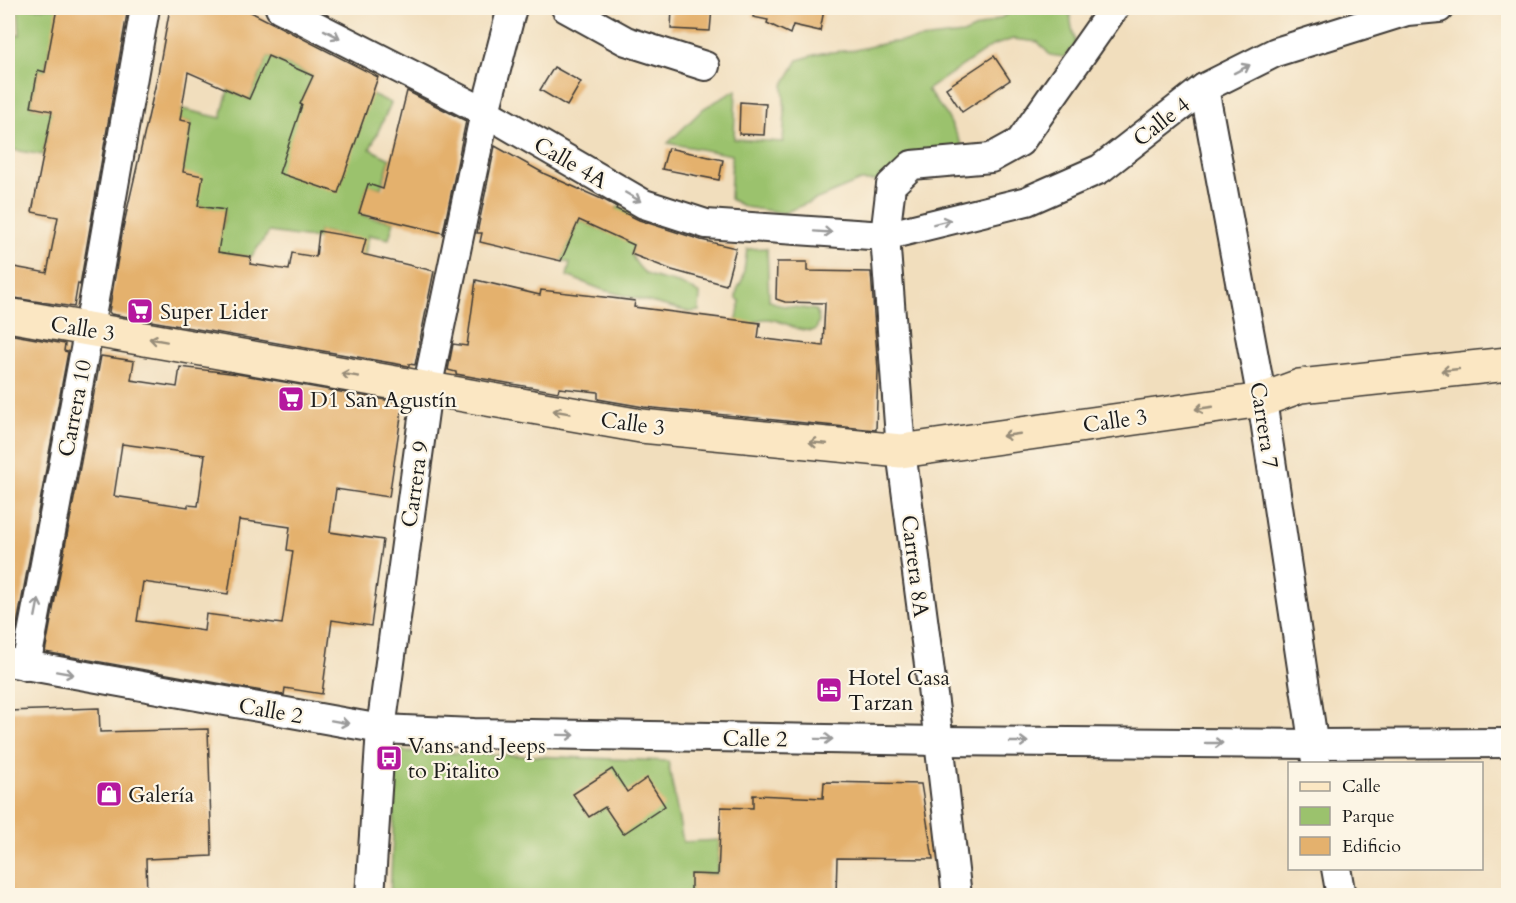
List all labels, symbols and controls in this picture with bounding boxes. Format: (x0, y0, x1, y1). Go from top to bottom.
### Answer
one-way arrow (323, 29, 341, 40)
one-way arrow (1233, 63, 1251, 74)
street label: Calle 4 (1127, 90, 1196, 154)
street label: Calle 4A (528, 130, 613, 196)
one-way arrow (624, 191, 641, 203)
one-way arrow (932, 216, 951, 228)
one-way arrow (812, 227, 832, 238)
supermarket icon: Super Lider (125, 296, 155, 326)
place label: Super Lider (160, 297, 269, 327)
street label: Calle 3 (49, 309, 117, 349)
one-way arrow (148, 335, 168, 346)
street label: Carrera 10 (51, 357, 99, 459)
one-way arrow (1441, 365, 1461, 376)
one-way arrow (340, 369, 360, 380)
street label: Carrera 7 (1242, 380, 1286, 471)
supermarket icon: D1 San Agustín (276, 384, 306, 414)
place label: D1 San Agustín (310, 385, 458, 415)
street label: Calle 3 (1081, 402, 1149, 440)
one-way arrow (1195, 402, 1214, 413)
street label: Calle 3 (599, 405, 667, 443)
one-way arrow (553, 407, 573, 418)
one-way arrow (1002, 430, 1021, 441)
one-way arrow (808, 437, 828, 448)
street label: Carrera 9 (394, 439, 436, 529)
street label: Carrera 8A (894, 513, 936, 619)
one-way arrow (32, 599, 43, 618)
place label: Hotel Casa Tarzan (848, 663, 950, 718)
one-way arrow (55, 667, 74, 678)
hotel icon: Hotel Casa Tarzan (814, 675, 844, 705)
street label: Calle 2 (236, 691, 305, 731)
one-way arrow (329, 717, 349, 728)
street label: Calle 2 (722, 723, 788, 755)
one-way arrow (555, 729, 575, 741)
place label: Vans and Jeeps to Pitalito (408, 731, 546, 786)
one-way arrow (813, 733, 833, 745)
one-way arrow (1008, 736, 1028, 748)
one-way arrow (1203, 737, 1223, 749)
bus stop icon: Vans and Jeeps to Pitalito (374, 743, 404, 773)
legend (1288, 762, 1483, 870)
text: Calle (1342, 774, 1381, 799)
shop icon: Galería (94, 779, 124, 809)
place label: Galería (128, 780, 195, 810)
text: Parque (1342, 804, 1395, 829)
text: Edificio (1342, 834, 1401, 859)

